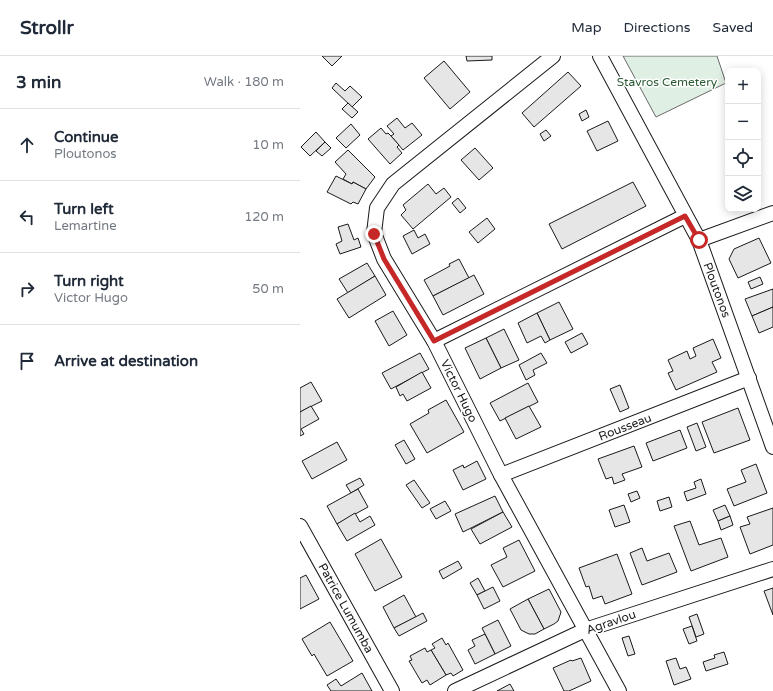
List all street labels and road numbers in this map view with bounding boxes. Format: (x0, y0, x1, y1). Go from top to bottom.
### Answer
street label: Ploutonos (701, 260, 734, 320)
street label: Victor Hugo (438, 357, 480, 425)
street label: Rousseau (597, 411, 653, 443)
street label: Patrice Lumumba (315, 561, 377, 655)
street label: Agravlou (584, 607, 638, 637)

